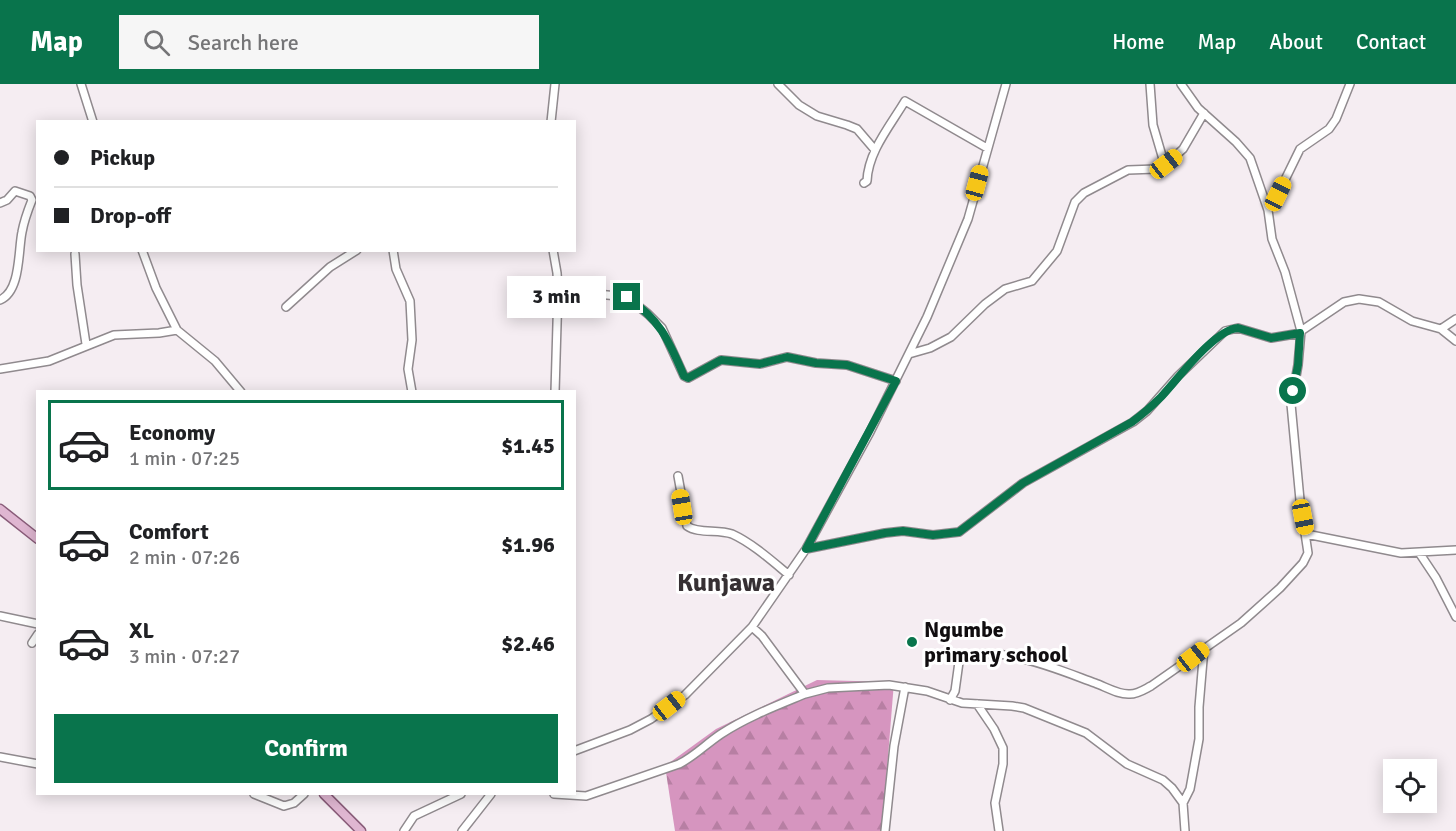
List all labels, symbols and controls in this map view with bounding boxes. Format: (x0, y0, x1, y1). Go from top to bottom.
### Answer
search box (119, 15, 539, 69)
text: Map (30, 25, 83, 59)
icon: search (140, 26, 173, 59)
text: Search here (188, 29, 299, 56)
text: Home (1112, 29, 1165, 55)
text: Map (1198, 29, 1236, 55)
text: About (1269, 29, 1323, 55)
text: Contact (1356, 29, 1426, 55)
text: Pickup (90, 144, 155, 171)
car (1146, 146, 1186, 182)
car (964, 163, 990, 203)
car (1262, 174, 1294, 214)
text: Drop-off (90, 202, 171, 229)
callout: 3 min (507, 276, 606, 318)
route end (613, 283, 640, 310)
text: 3 min (532, 284, 581, 309)
route start (1279, 377, 1306, 404)
icon: car (57, 418, 111, 472)
text: Economy (129, 419, 215, 446)
text: $1.45 (501, 432, 555, 459)
text: 1 min · 07:25 (129, 446, 240, 471)
car (670, 488, 694, 526)
car (1291, 498, 1315, 536)
icon: car (57, 517, 111, 571)
text: Comfort (129, 518, 209, 545)
text: $1.96 (501, 531, 555, 558)
text: 2 min · 07:26 (129, 545, 240, 570)
district label: Kunjawa (677, 567, 775, 599)
icon: car (57, 616, 111, 670)
place label: Ngumbe primary school (924, 616, 1068, 668)
text: XL (129, 617, 154, 644)
text: $2.46 (501, 630, 555, 657)
marker: Ngumbe primary school (905, 635, 919, 649)
car (1173, 639, 1213, 675)
text: 3 min · 07:27 (129, 644, 240, 669)
car (649, 688, 689, 724)
button: Confirm (54, 714, 558, 783)
map controls (1383, 759, 1437, 813)
button: locate (1383, 759, 1437, 813)

